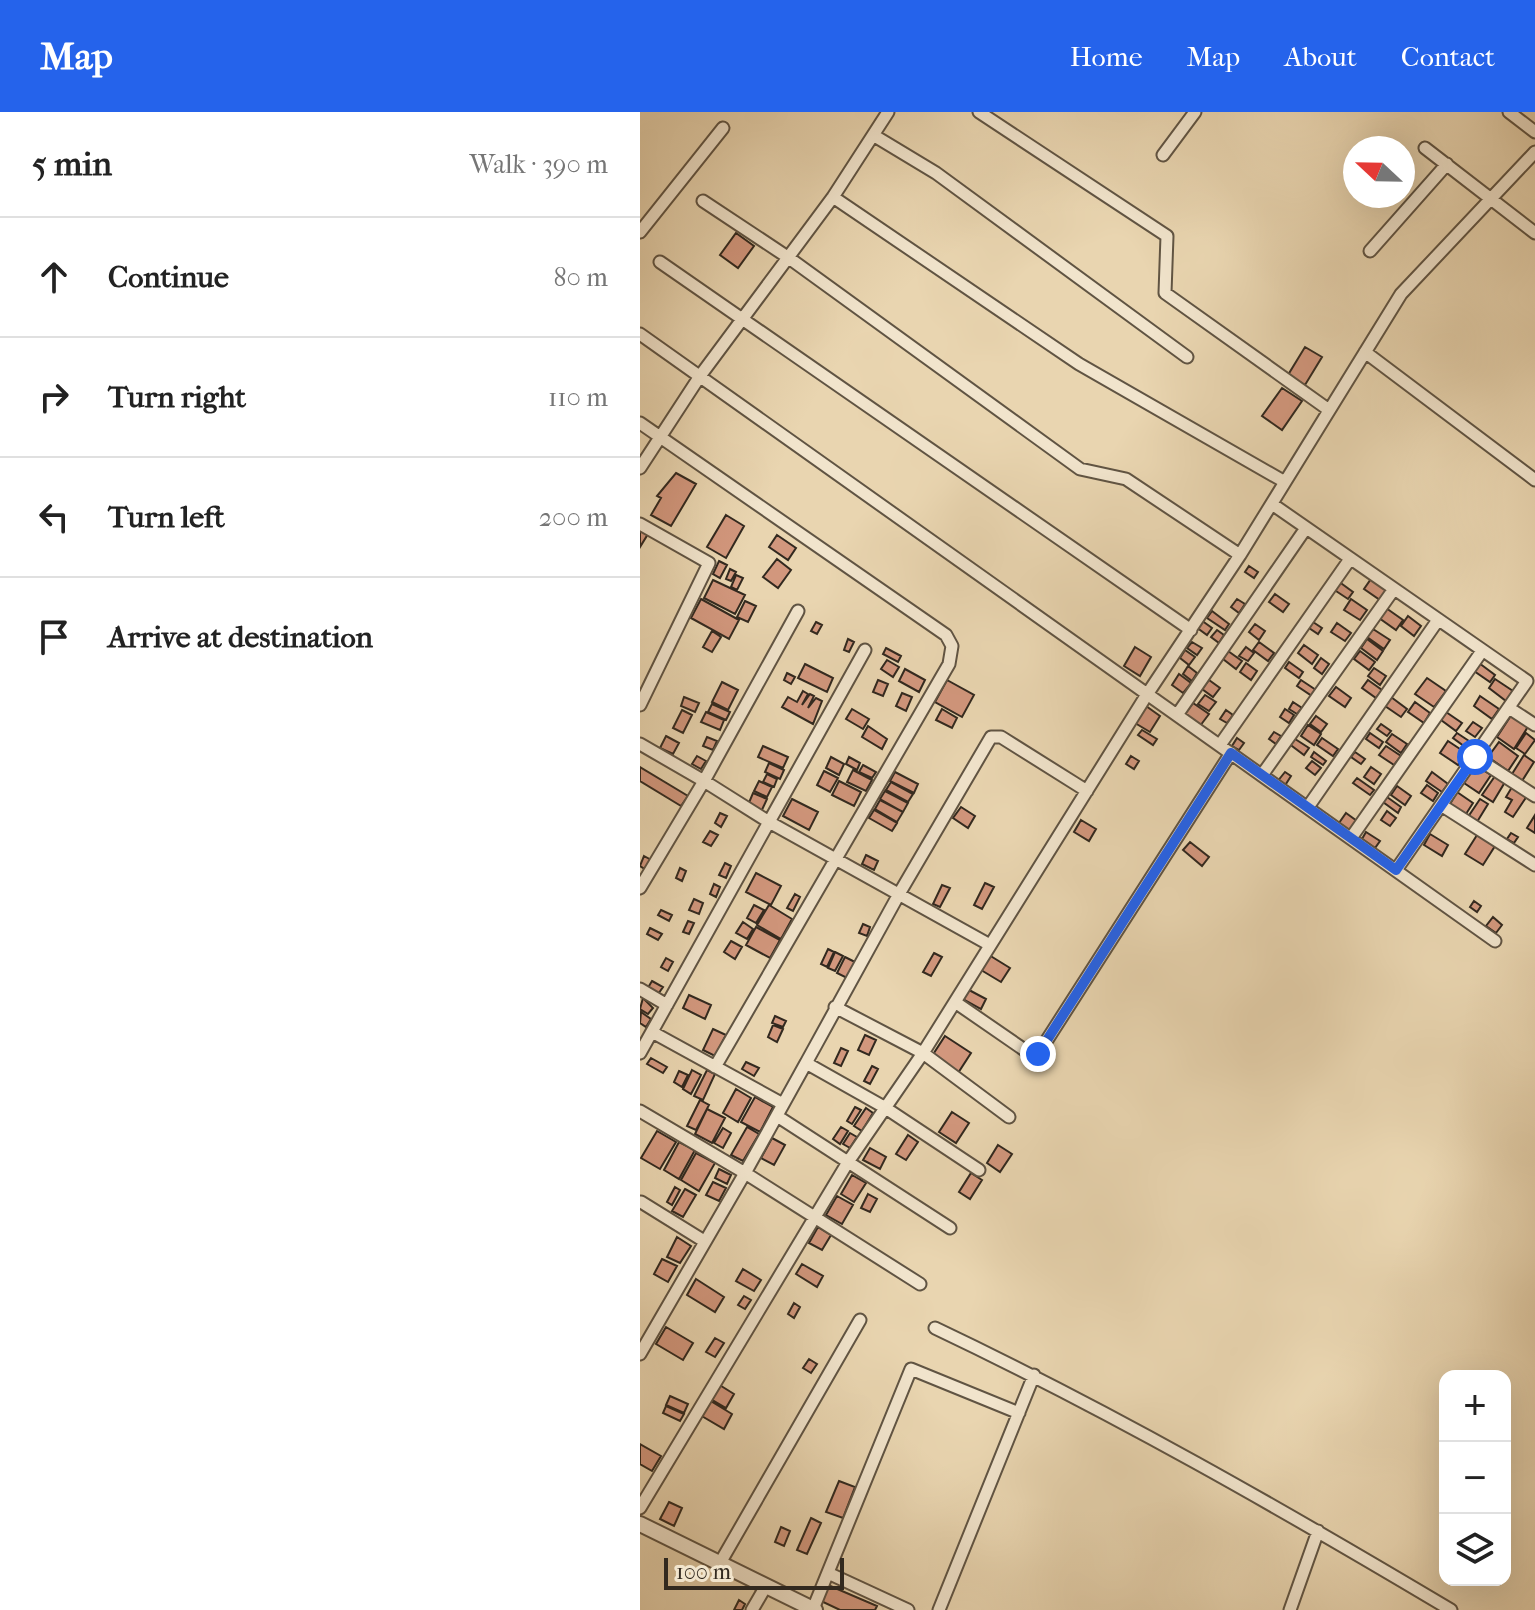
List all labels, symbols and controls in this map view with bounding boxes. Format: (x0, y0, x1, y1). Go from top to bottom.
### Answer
text: Map (40, 34, 113, 79)
text: Home (1070, 40, 1143, 73)
text: Map (1187, 40, 1240, 73)
text: About (1284, 40, 1357, 73)
text: Contact (1401, 40, 1495, 73)
north arrow (1343, 136, 1415, 208)
text: 5 min (32, 144, 112, 184)
text: Walk · 390 m (469, 149, 608, 180)
icon: ahead (32, 255, 76, 299)
text: Continue (108, 260, 229, 295)
text: 80 m (553, 262, 608, 293)
icon: right (32, 375, 76, 419)
text: Turn right (108, 380, 246, 415)
text: 110 m (548, 382, 608, 413)
icon: left (32, 495, 76, 539)
text: Turn left (108, 500, 225, 535)
text: 200 m (539, 502, 608, 533)
icon: arrive (32, 615, 76, 659)
text: Arrive at destination (108, 620, 373, 655)
route start (1457, 739, 1493, 775)
route end (1020, 1036, 1056, 1072)
map controls (1439, 1370, 1511, 1586)
button: + (1439, 1370, 1511, 1442)
button: − (1439, 1442, 1511, 1514)
button: layers (1439, 1514, 1511, 1586)
scale bar (664, 1554, 844, 1590)
text: 100 m (676, 1559, 731, 1585)

